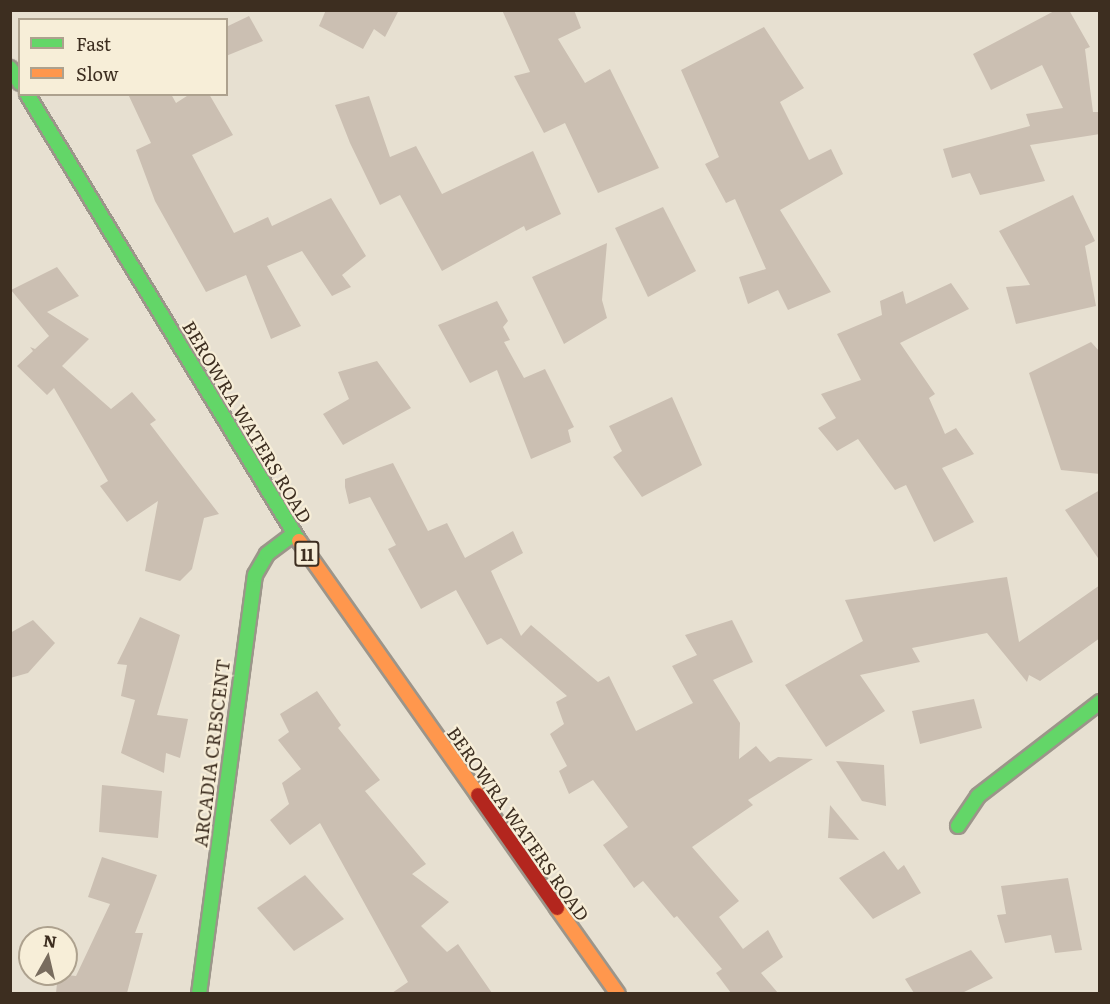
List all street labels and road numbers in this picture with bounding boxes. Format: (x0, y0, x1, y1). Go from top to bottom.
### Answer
street label: BEROWRA WATERS ROAD (178, 317, 316, 527)
road number: 11 (294, 541, 320, 567)
street label: ARCADIA CRESCENT (190, 658, 234, 848)
street label: BEROWRA WATERS ROAD (443, 723, 593, 925)

